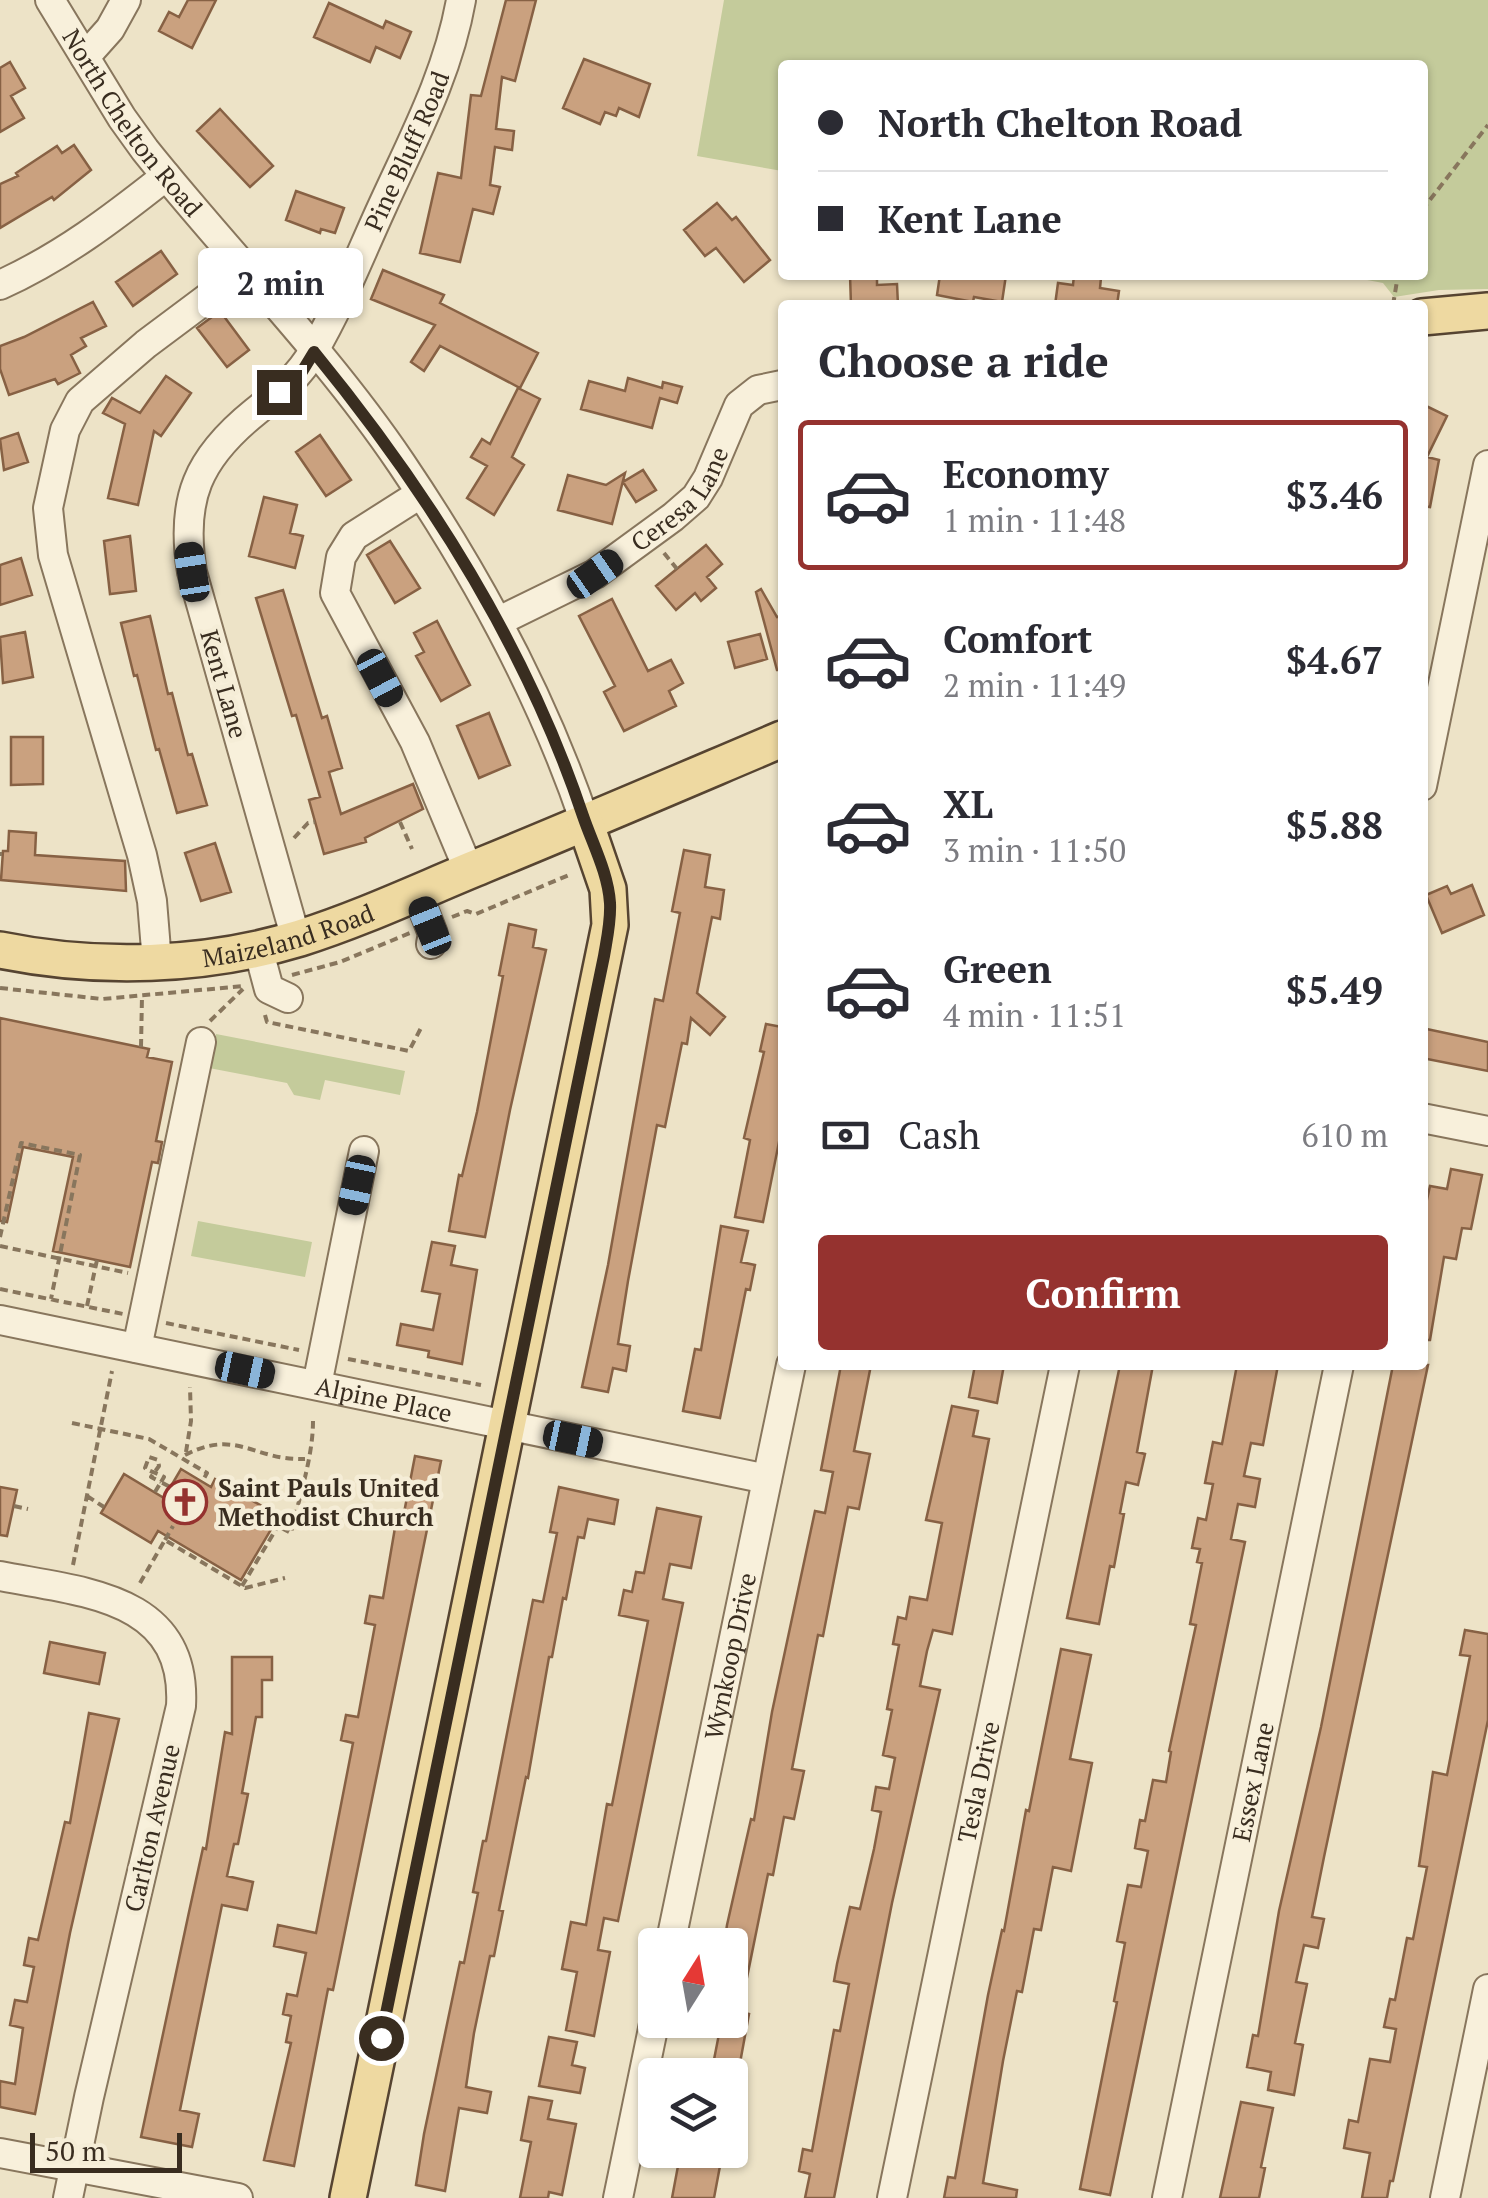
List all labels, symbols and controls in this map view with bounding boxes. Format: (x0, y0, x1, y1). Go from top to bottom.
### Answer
street label: North Chelton Road (55, 22, 210, 223)
street label: Pine Bluff Road (356, 66, 456, 236)
text: North Chelton Road (878, 98, 1242, 148)
text: Kent Lane (878, 194, 1062, 244)
callout: 2 min (196, 247, 362, 317)
text: 2 min (237, 262, 324, 304)
text: Choose a ride (818, 330, 1109, 390)
route end (257, 370, 302, 415)
street label: Ceresa Lane (624, 442, 735, 558)
text: Economy (943, 449, 1109, 499)
icon: car (823, 450, 913, 540)
text: $3.46 (1286, 470, 1383, 520)
text: 1 min · 11:48 (943, 499, 1126, 541)
car (172, 540, 212, 604)
car (562, 545, 628, 603)
text: Comfort (943, 614, 1092, 664)
icon: car (823, 615, 913, 705)
street label: Kent Lane (193, 626, 256, 742)
text: $4.67 (1286, 635, 1383, 685)
car (353, 644, 407, 712)
text: 2 min · 11:49 (943, 664, 1126, 706)
text: XL (943, 779, 993, 829)
icon: car (823, 780, 913, 870)
text: $5.88 (1286, 800, 1383, 850)
text: 3 min · 11:50 (943, 829, 1126, 871)
car (405, 893, 455, 959)
street label: Maizeland Road (200, 896, 379, 974)
text: Green (943, 944, 1052, 994)
icon: car (823, 945, 913, 1035)
text: $5.49 (1286, 965, 1383, 1015)
text: 4 min · 11:51 (943, 994, 1126, 1036)
icon: cash (818, 1108, 873, 1163)
text: Cash (898, 1110, 980, 1160)
text: 610 m (1301, 1114, 1388, 1156)
car (336, 1153, 378, 1217)
button: Confirm (818, 1235, 1388, 1350)
car (213, 1349, 277, 1391)
street label: Alpine Place (313, 1369, 455, 1429)
car (541, 1418, 605, 1460)
place label: Saint Pauls United Methodist Church (218, 1471, 439, 1533)
church icon: Saint Pauls United Methodist Church (162, 1479, 208, 1525)
street label: Wynkoop Drive (696, 1570, 763, 1743)
street label: Tesla Drive (949, 1718, 1007, 1845)
street label: Essex Lane (1224, 1719, 1281, 1844)
street label: Carlton Avenue (116, 1741, 187, 1915)
north arrow (638, 1928, 748, 2038)
map controls (638, 1928, 748, 2168)
route start (359, 2016, 404, 2061)
button: layers (638, 2058, 748, 2168)
scale bar (30, 2128, 182, 2172)
text: 50 m (45, 2132, 106, 2169)

